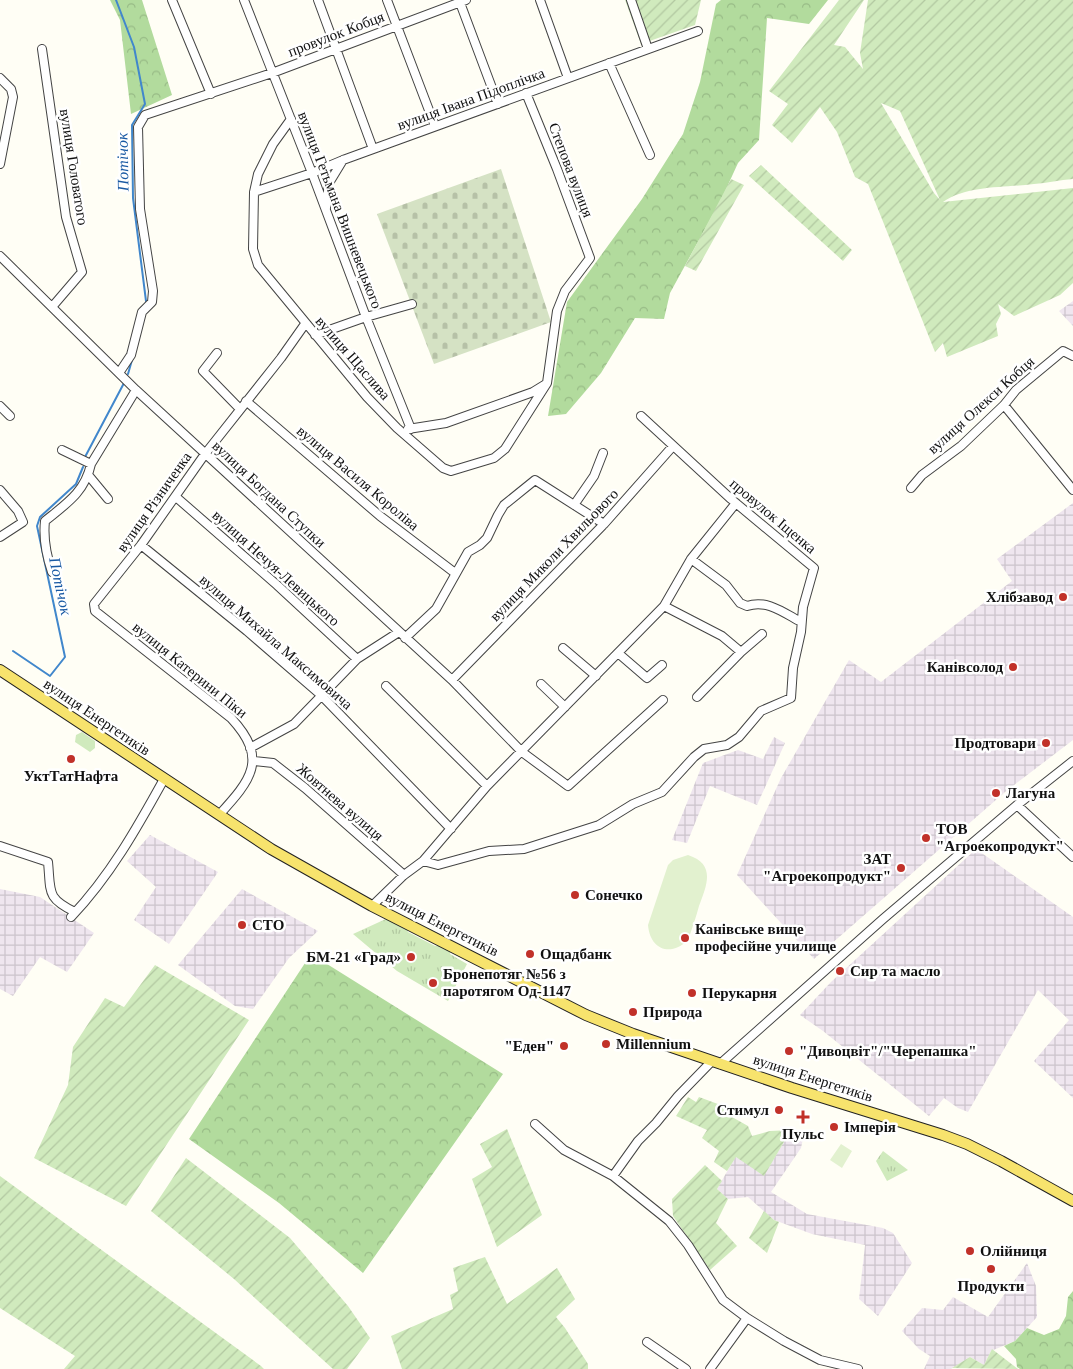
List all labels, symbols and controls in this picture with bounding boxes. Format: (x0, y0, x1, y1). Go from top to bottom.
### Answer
street label: провулок Кобця (286, 8, 386, 60)
street label: вулиця Івана Підоплічка (395, 65, 547, 133)
street label: вулиця Головатого (57, 108, 91, 226)
street label: вулиця Гетьмана Вишневецького (295, 109, 385, 311)
street label: Степова вулиця (546, 121, 596, 219)
water label: Потічок (113, 132, 132, 192)
street label: вулиця Щаслива (312, 313, 394, 403)
street label: вулиця Олекси Кобця (925, 353, 1037, 457)
street label: вулиця Василя Короліва (294, 422, 422, 534)
street label: вулиця Богдана Ступки (209, 437, 329, 551)
street label: вулиця Різниченка (114, 449, 195, 555)
street label: провулок Іщенка (727, 475, 820, 557)
street label: вулиця Миколи Хвильового (487, 486, 621, 624)
street label: вулиця Нечуя-Левицького (209, 507, 343, 629)
water label: Потічок (46, 555, 75, 617)
street label: вулиця Михайла Максимовича (197, 571, 356, 713)
place label: Хлібзавод (986, 589, 1053, 605)
marker: Хлібзавод (1057, 591, 1069, 603)
street label: вулиця Катерини Піки (130, 619, 250, 721)
place label: Канівсолод (927, 659, 1003, 675)
marker: Канівсолод (1007, 661, 1019, 673)
street label: вулиця Енергетиків (41, 676, 153, 758)
place label: Продтовари (954, 735, 1036, 751)
marker: Продтовари (1040, 737, 1052, 749)
marker: УктТатНафта (65, 753, 77, 765)
street label: Жовтнева вулиця (294, 760, 387, 844)
place label: УктТатНафта (24, 768, 119, 784)
place label: Лагуна (1006, 785, 1056, 801)
marker: Лагуна (990, 787, 1002, 799)
place label: ТОВ "Агроекопродукт" (936, 821, 1064, 854)
marker: ТОВ "Агроекопродукт" (920, 832, 932, 844)
place label: ЗАТ "Агроекопродукт" (763, 851, 891, 884)
marker: ЗАТ "Агроекопродукт" (895, 862, 907, 874)
place label: Сонечко (585, 887, 643, 903)
street label: вулиця Енергетиків (383, 889, 501, 959)
marker: Сонечко (569, 889, 581, 901)
place label: СТО (252, 917, 284, 933)
marker: СТО (236, 919, 248, 931)
place label: Канівське вище професійне училище (695, 921, 837, 954)
marker: Канівське вище професійне училище (679, 932, 691, 944)
place label: Ощадбанк (540, 946, 612, 962)
marker: Ощадбанк (524, 948, 536, 960)
place label: БМ-21 «Град» (306, 949, 401, 965)
marker: БМ-21 «Град» (405, 951, 417, 963)
place label: Сир та масло (850, 963, 941, 979)
marker: Сир та масло (834, 965, 846, 977)
place label: Бронепотяг №56 з паротягом Од-1147 (443, 966, 571, 999)
marker: Бронепотяг №56 з паротягом Од-1147 (427, 977, 439, 989)
place label: Перукарня (702, 985, 777, 1001)
marker: Перукарня (686, 987, 698, 999)
place label: Природа (643, 1004, 703, 1020)
marker: Природа (627, 1006, 639, 1018)
place label: Millennium (616, 1036, 692, 1052)
place label: "Еден" (504, 1038, 554, 1054)
marker: Millennium (600, 1038, 612, 1050)
marker: "Еден" (558, 1040, 570, 1052)
place label: "Дивоцвіт"/"Черепашка" (799, 1043, 977, 1059)
marker: "Дивоцвіт"/"Черепашка" (783, 1045, 795, 1057)
street label: вулиця Енергетиків (751, 1051, 875, 1105)
place label: Стимул (717, 1102, 770, 1118)
marker: Стимул (773, 1104, 785, 1116)
marker: Пульс (797, 1111, 809, 1123)
place label: Імперія (844, 1119, 896, 1135)
marker: Імперія (828, 1121, 840, 1133)
place label: Пульс (782, 1126, 824, 1142)
place label: Олійниця (980, 1243, 1047, 1259)
marker: Олійниця (964, 1245, 976, 1257)
marker: Продукти (985, 1263, 997, 1275)
place label: Продукти (958, 1278, 1025, 1294)

